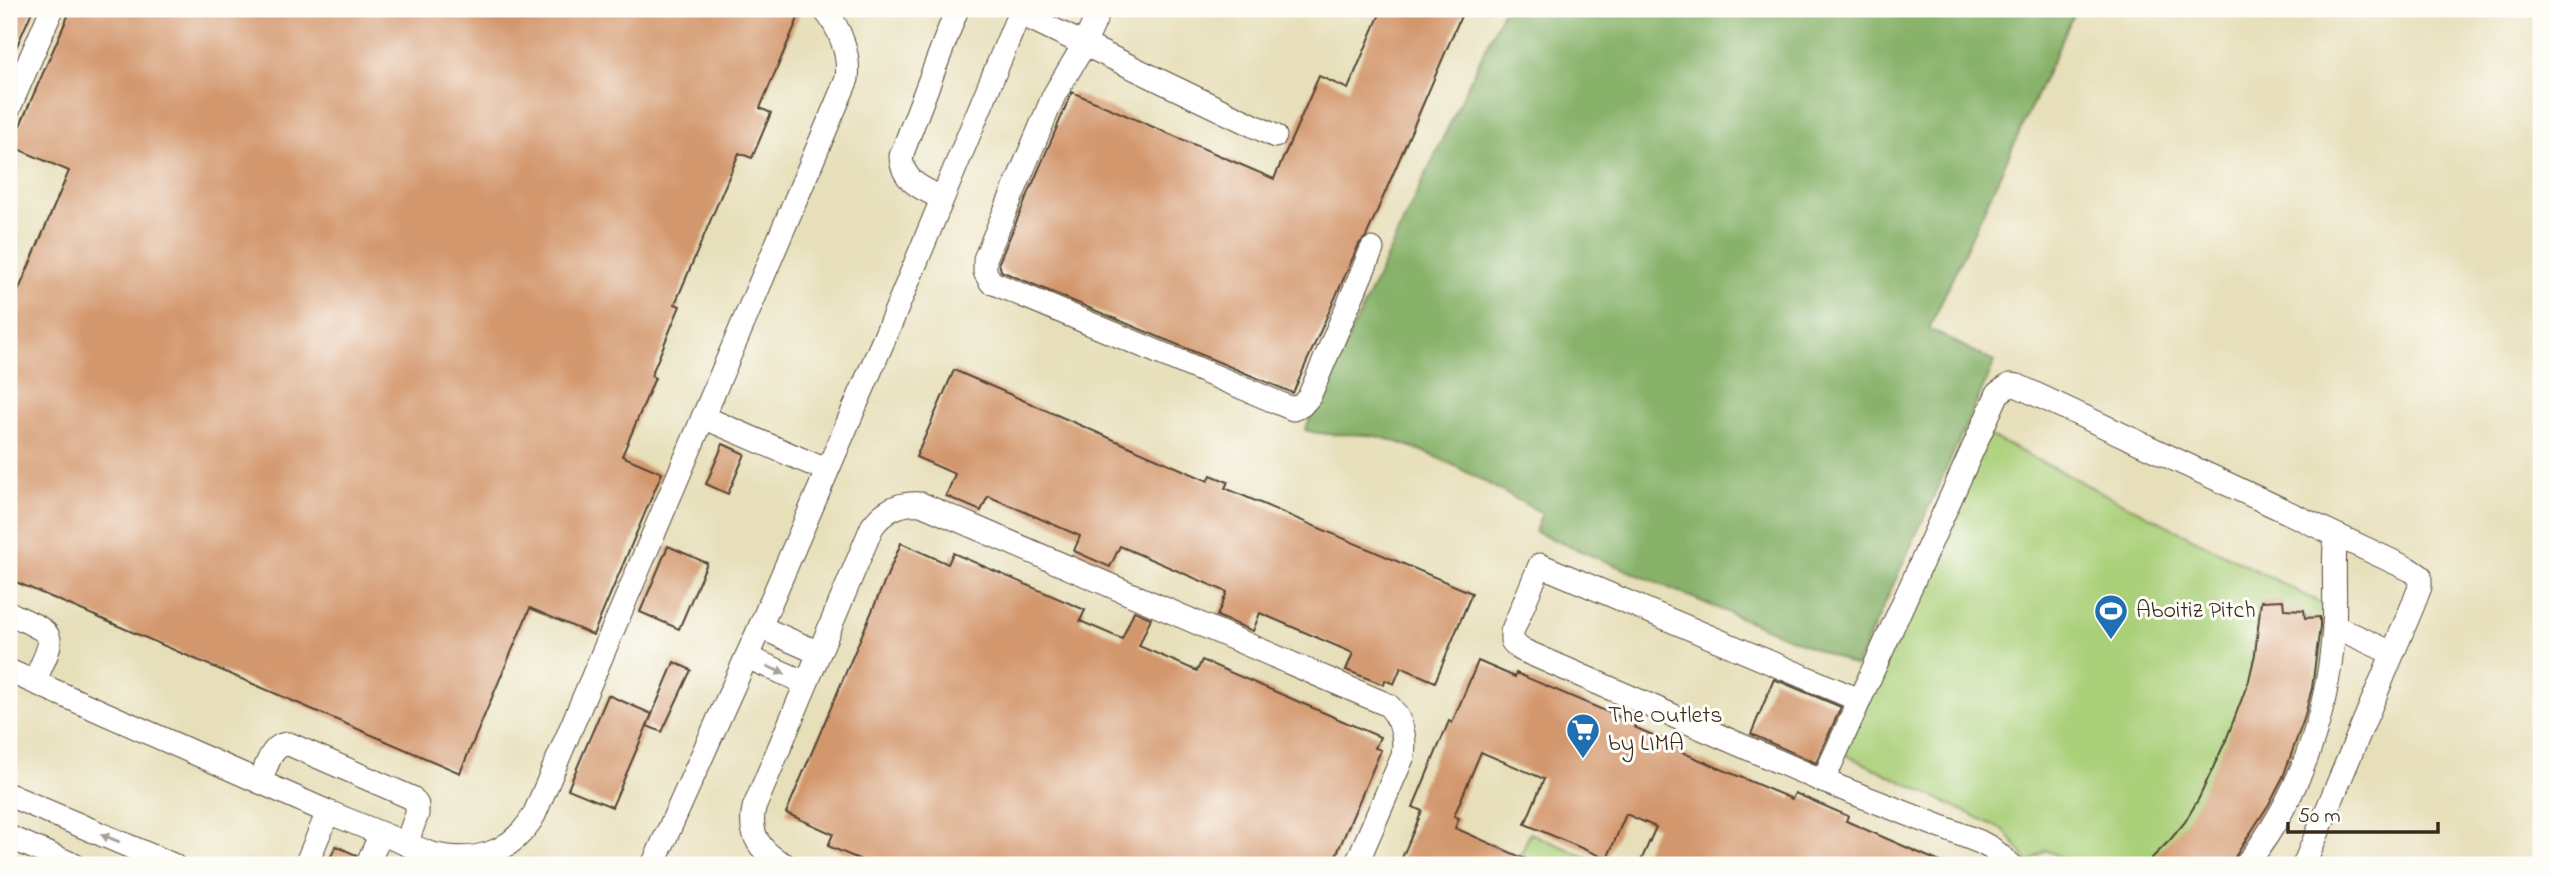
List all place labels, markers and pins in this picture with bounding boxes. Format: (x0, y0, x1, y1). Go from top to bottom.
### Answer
sports icon: Aboitiz Pitch (2092, 592, 2130, 641)
place label: Aboitiz Pitch (2136, 594, 2256, 629)
place label: The Outlets by LIMA (1608, 699, 1722, 763)
supermarket icon: The Outlets by LIMA (1564, 711, 1602, 760)

